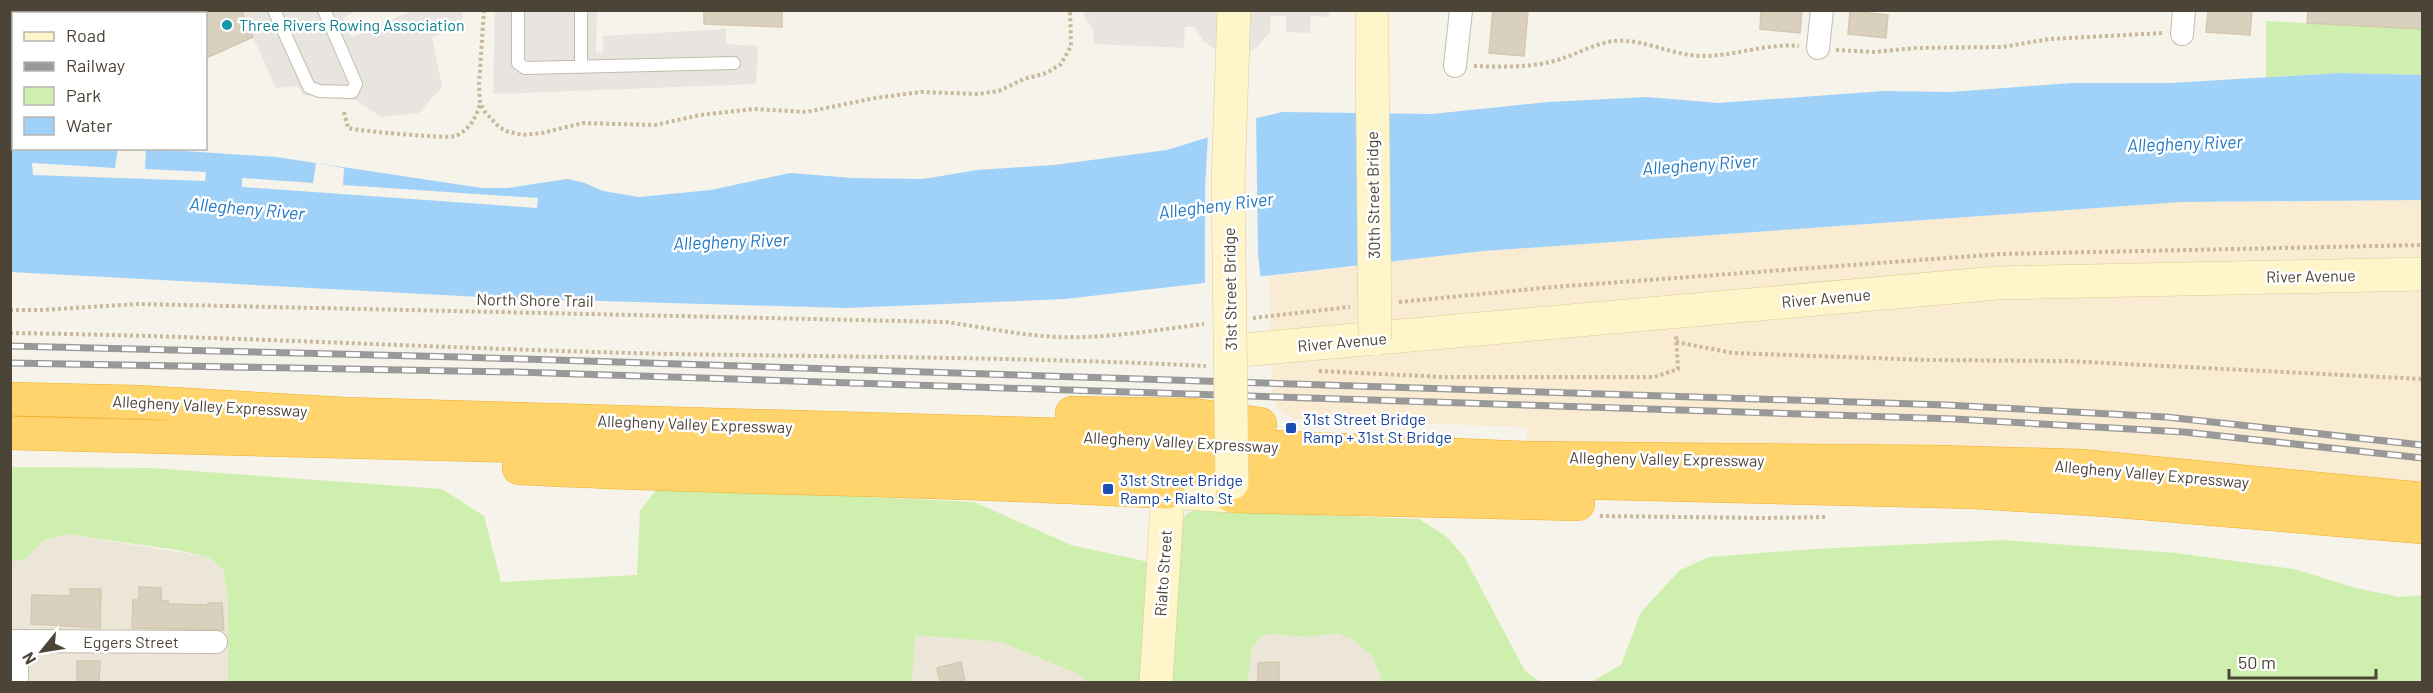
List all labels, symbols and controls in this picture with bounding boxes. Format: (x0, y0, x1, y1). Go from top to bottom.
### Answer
legend (12, 12, 207, 150)
place label: Three Rivers Rowing Association (239, 15, 465, 34)
marker: Three Rivers Rowing Association (220, 18, 234, 32)
text: Road (66, 24, 106, 46)
text: Railway (66, 54, 125, 76)
text: Park (66, 84, 101, 106)
text: Water (66, 114, 113, 136)
water label: Allegheny River (2127, 130, 2244, 156)
street label: 30th Street Bridge (1362, 131, 1383, 259)
water label: Allegheny River (1642, 149, 1759, 179)
water label: Allegheny River (1157, 187, 1275, 223)
water label: Allegheny River (189, 192, 306, 224)
street label: 31st Street Bridge (1219, 227, 1240, 351)
water label: Allegheny River (673, 228, 790, 254)
street label: River Avenue (2266, 265, 2356, 286)
street label: River Avenue (1780, 284, 1871, 311)
street label: North Shore Trail (476, 289, 594, 310)
street label: River Avenue (1296, 328, 1387, 355)
street label: Allegheny Valley Expressway (112, 391, 309, 420)
place label: 31st Street Bridge Ramp + 31st St Bridge (1303, 409, 1452, 446)
street label: Allegheny Valley Expressway (597, 411, 793, 436)
marker: 31st Street Bridge Ramp + 31st St Bridge (1284, 421, 1298, 435)
street label: Allegheny Valley Expressway (1083, 427, 1280, 456)
street label: Allegheny Valley Expressway (1569, 447, 1765, 470)
street label: Allegheny Valley Expressway (2054, 456, 2251, 492)
place label: 31st Street Bridge Ramp + Rialto St (1120, 470, 1243, 507)
marker: 31st Street Bridge Ramp + Rialto St (1101, 482, 1115, 496)
street label: Rialto Street (1150, 529, 1175, 617)
north arrow (12, 621, 72, 681)
street label: Eggers Street (83, 632, 179, 651)
scale bar (2229, 642, 2376, 680)
text: N (18, 649, 39, 668)
text: 50 m (2238, 651, 2276, 673)

